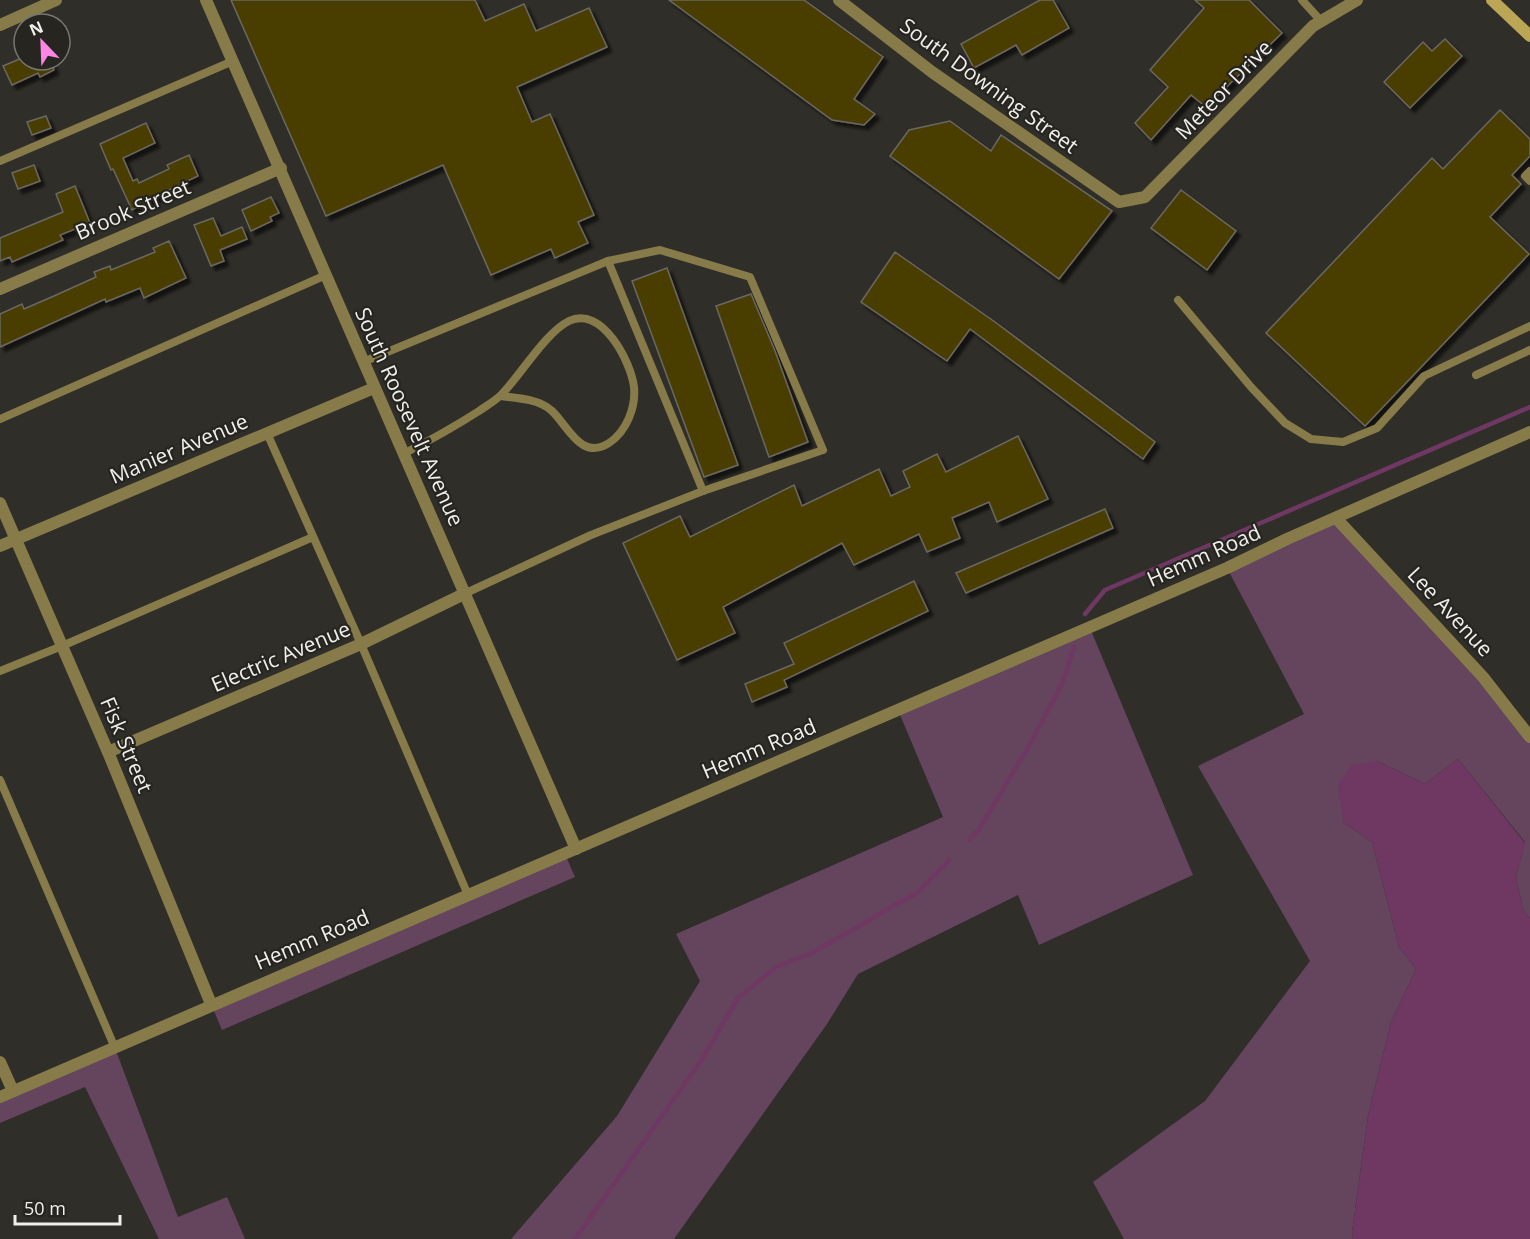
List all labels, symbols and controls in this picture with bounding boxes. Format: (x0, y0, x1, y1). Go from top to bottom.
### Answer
street label: South Downing Street (895, 11, 1084, 159)
north arrow (12, 12, 72, 72)
text: N (26, 16, 46, 41)
street label: Meteor Drive (1169, 34, 1278, 145)
street label: Brook Street (71, 172, 194, 246)
street label: South Roosevelt Avenue (349, 303, 471, 530)
street label: Manier Avenue (105, 406, 252, 490)
street label: Hemm Road (1142, 518, 1265, 593)
street label: Lee Avenue (1402, 560, 1500, 662)
street label: Electric Avenue (207, 614, 355, 698)
street label: Fisk Street (94, 693, 160, 797)
street label: Hemm Road (697, 711, 820, 785)
street label: Hemm Road (250, 902, 373, 976)
scale bar (15, 1188, 120, 1226)
text: 50 m (24, 1196, 66, 1220)

